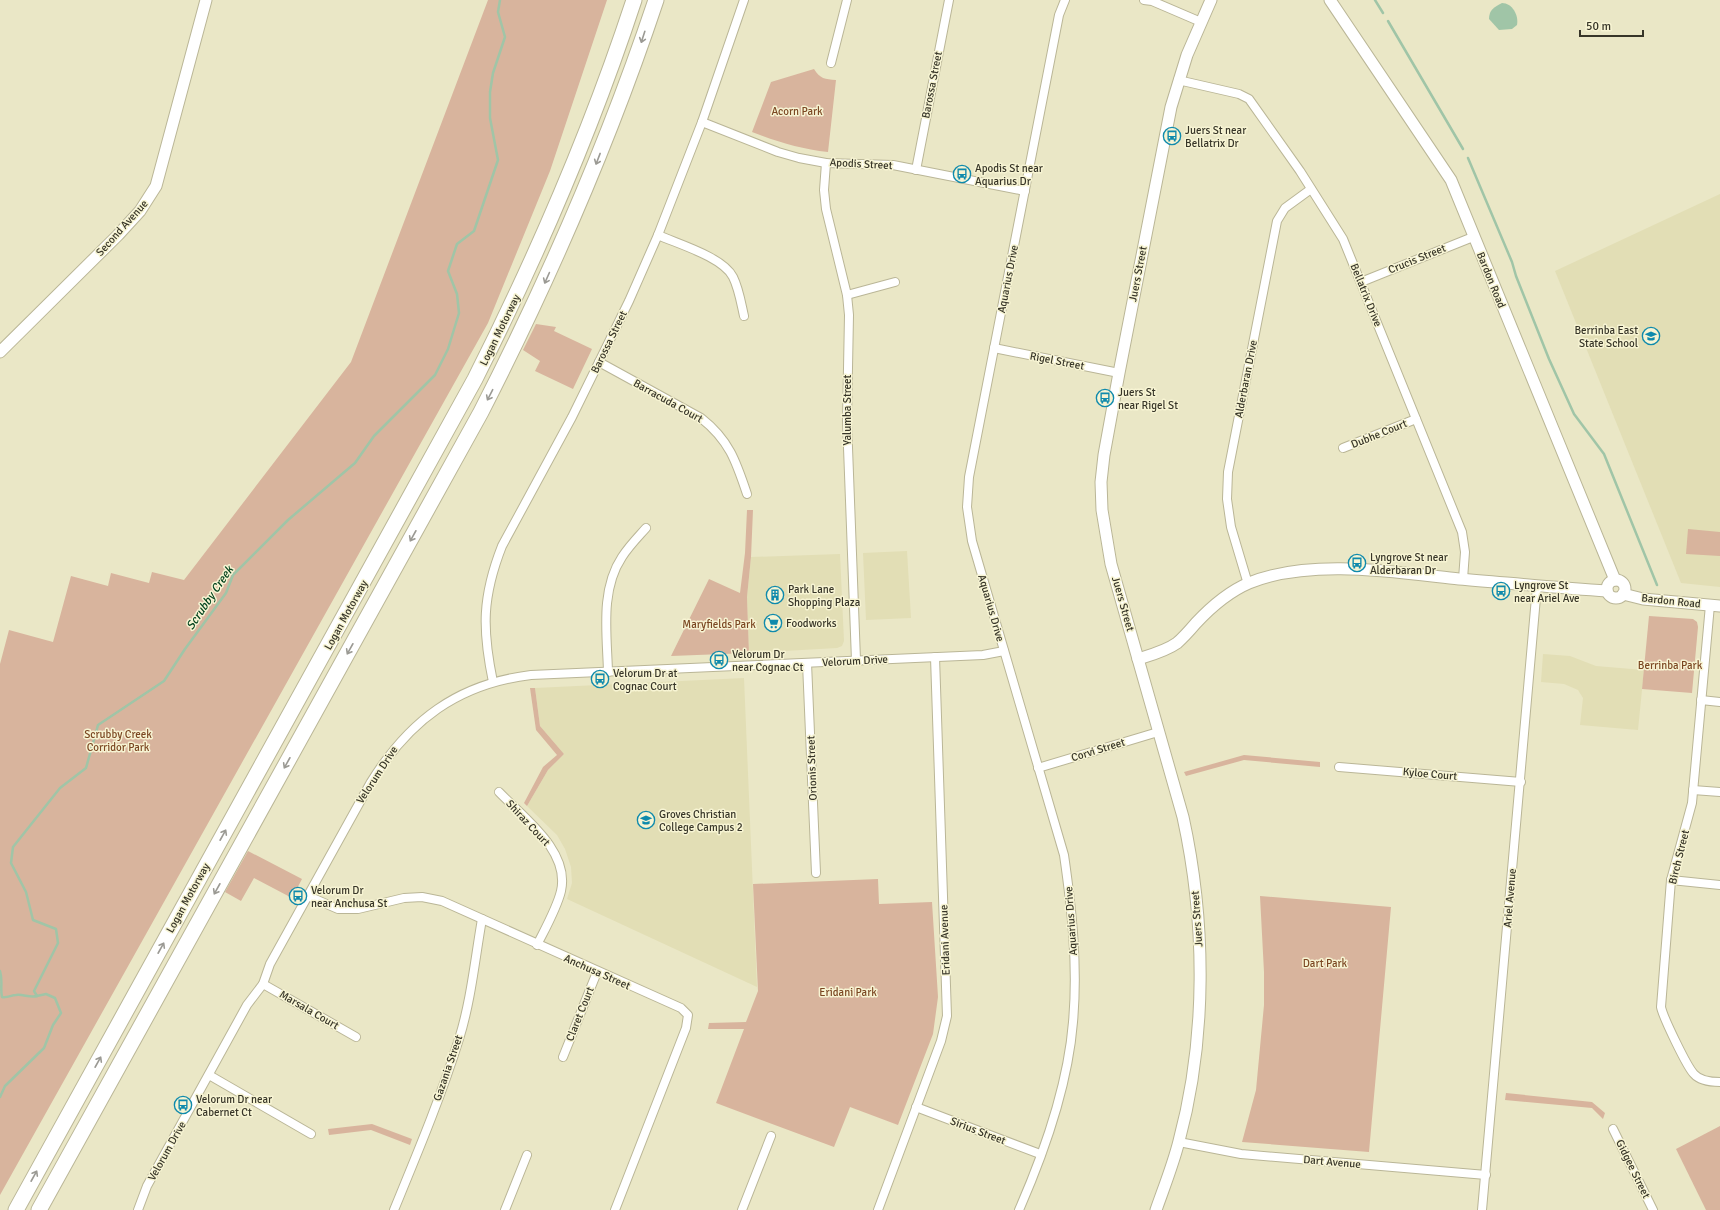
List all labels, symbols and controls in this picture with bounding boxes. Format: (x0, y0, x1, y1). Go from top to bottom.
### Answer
scale bar (1580, 12, 1643, 38)
text: 50 m (1586, 19, 1611, 34)
one-way arrow (639, 31, 647, 43)
street label: Barossa Street (919, 50, 945, 120)
park label: Acorn Park (771, 105, 823, 118)
place label: Juers St near Bellatrix Dr (1185, 124, 1246, 150)
bus stop icon: Juers St near Bellatrix Dr (1162, 126, 1182, 146)
one-way arrow (594, 152, 602, 164)
street label: Apodis Street (829, 156, 893, 172)
place label: Apodis St near Aquarius Dr (975, 162, 1043, 188)
bus stop icon: Apodis St near Aquarius Dr (952, 164, 972, 184)
street label: Second Avenue (93, 197, 151, 259)
street label: Crucis Street (1386, 242, 1448, 276)
street label: Aquarius Drive (995, 244, 1021, 314)
street label: Juers Street (1126, 245, 1150, 303)
street label: Bardon Road (1474, 250, 1508, 310)
street label: Bellatrix Drive (1347, 261, 1385, 329)
one-way arrow (543, 272, 550, 284)
street label: Logan Motorway (477, 291, 523, 368)
street label: Barossa Street (588, 308, 630, 375)
place label: Berrinba East State School (1574, 324, 1638, 350)
school or university icon: Berrinba East State School (1641, 326, 1661, 346)
street label: Alderbaran Drive (1232, 339, 1260, 419)
street label: Rigel Street (1029, 349, 1085, 373)
street label: Yalumba Street (841, 374, 854, 445)
street label: Barracuda Court (631, 377, 705, 425)
place label: Juers St near Rigel St (1118, 386, 1178, 412)
bus stop icon: Juers St near Rigel St (1095, 388, 1115, 408)
one-way arrow (486, 389, 493, 401)
street label: Dubhe Court (1349, 417, 1409, 451)
one-way arrow (409, 530, 416, 542)
place label: Lyngrove St near Alderbaran Dr (1370, 551, 1448, 577)
bus stop icon: Lyngrove St near Alderbaran Dr (1347, 553, 1367, 573)
water label: Scrubby Creek (183, 562, 237, 633)
street label: Aquarius Drive (975, 573, 1007, 643)
street label: Juers Street (1109, 575, 1137, 633)
street label: Logan Motorway (321, 577, 371, 652)
place label: Lyngrove St near Ariel Ave (1514, 579, 1580, 605)
bus stop icon: Lyngrove St near Ariel Ave (1491, 581, 1511, 601)
place label: Park Lane Shopping Plaza (788, 583, 861, 609)
building icon: Park Lane Shopping Plaza (765, 585, 785, 605)
street label: Bardon Road (1641, 591, 1702, 611)
supermarket icon: Foodworks (763, 613, 783, 633)
place label: Foodworks (786, 617, 837, 630)
park label: Maryfields Park (682, 618, 756, 631)
one-way arrow (345, 643, 353, 655)
place label: Velorum Dr near Cognac Ct (732, 648, 803, 674)
bus stop icon: Velorum Dr near Cognac Ct (709, 650, 729, 670)
street label: Velorum Drive (822, 653, 888, 669)
park label: Berrinba Park (1638, 659, 1703, 672)
place label: Velorum Dr at Cognac Court (613, 667, 677, 693)
bus stop icon: Velorum Dr at Cognac Court (590, 669, 610, 689)
park label: Scrubby Creek Corridor Park (84, 728, 152, 754)
street label: Orionis Street (804, 735, 820, 801)
street label: Corvi Street (1070, 736, 1127, 764)
street label: Velorum Drive (354, 744, 400, 806)
one-way arrow (282, 757, 290, 769)
street label: Kyloe Court (1402, 765, 1458, 783)
street label: Shiraz Court (503, 797, 553, 849)
place label: Groves Christian College Campus 2 (659, 808, 743, 834)
school or university icon: Groves Christian College Campus 2 (636, 810, 656, 830)
street label: Birch Street (1666, 828, 1692, 886)
one-way arrow (220, 829, 228, 841)
street label: Logan Motorway (163, 860, 213, 935)
street label: Ariel Avenue (1501, 868, 1519, 928)
one-way arrow (212, 883, 220, 895)
place label: Velorum Dr near Anchusa St (311, 884, 387, 910)
bus stop icon: Velorum Dr near Anchusa St (288, 886, 308, 906)
street label: Aquarius Drive (1062, 886, 1080, 956)
street label: Juers Street (1189, 890, 1205, 948)
street label: Eridani Avenue (937, 904, 953, 976)
one-way arrow (157, 943, 165, 955)
street label: Anchusa Street (562, 952, 632, 993)
park label: Dart Park (1303, 957, 1348, 970)
street label: Claret Court (563, 985, 597, 1043)
park label: Eridani Park (819, 986, 877, 999)
street label: Marsala Court (277, 988, 341, 1032)
street label: Gazania Street (431, 1033, 465, 1103)
one-way arrow (94, 1056, 102, 1068)
place label: Velorum Dr near Cabernet Ct (196, 1093, 272, 1119)
bus stop icon: Velorum Dr near Cabernet Ct (173, 1095, 193, 1115)
street label: Sirius Street (948, 1114, 1008, 1148)
street label: Velorum Drive (145, 1119, 189, 1183)
street label: Gidgee Street (1613, 1137, 1653, 1201)
street label: Dart Avenue (1303, 1153, 1361, 1171)
one-way arrow (31, 1170, 39, 1182)

